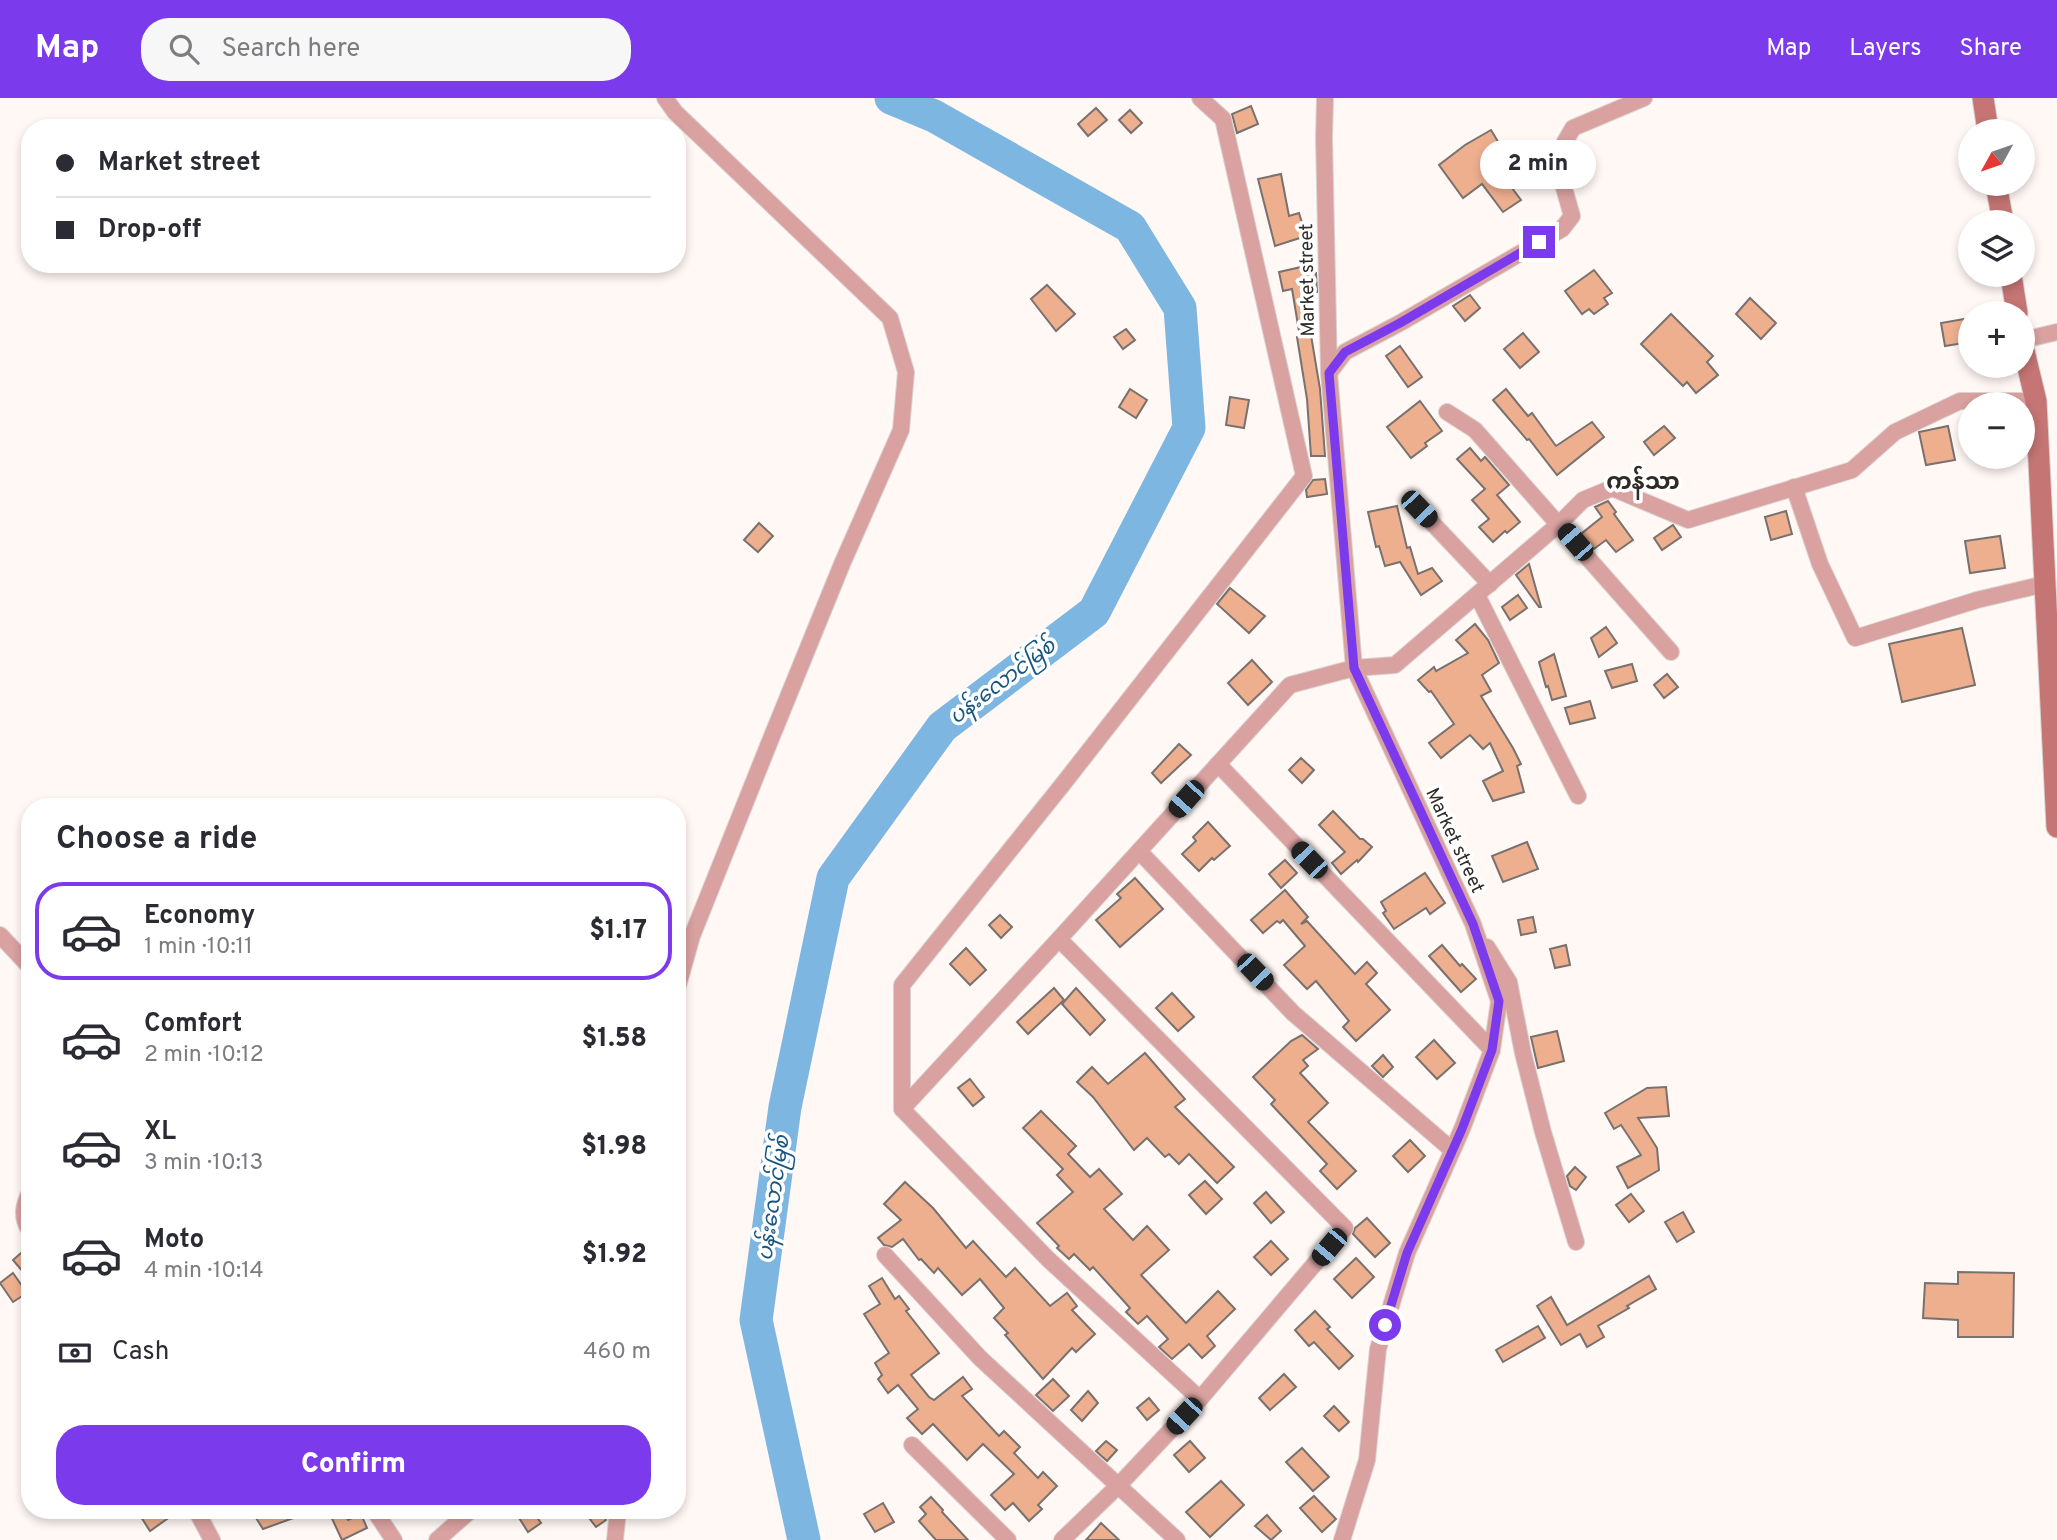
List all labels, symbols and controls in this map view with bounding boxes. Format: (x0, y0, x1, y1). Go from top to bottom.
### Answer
search box (141, 18, 631, 81)
text: Map (35, 28, 99, 70)
icon: search (165, 30, 203, 68)
text: Search here (221, 33, 360, 66)
text: Map (1766, 34, 1811, 64)
text: Layers (1849, 34, 1921, 64)
text: Share (1959, 34, 2022, 64)
north arrow (1958, 119, 2035, 196)
map controls (1958, 119, 2035, 469)
callout: 2 min (1481, 141, 1597, 190)
text: Market street (98, 147, 261, 180)
text: 2 min (1508, 150, 1568, 179)
button: layers (1958, 210, 2035, 287)
text: Drop-off (98, 214, 201, 247)
street label: Market street (1295, 223, 1321, 337)
route end (1523, 226, 1555, 258)
button: + (1958, 301, 2035, 378)
button: − (1958, 392, 2035, 469)
district label: ကန်သာ (1606, 465, 1680, 500)
car (1397, 487, 1442, 531)
car (1554, 519, 1597, 565)
water label: ပန်းလောင်မြစ် (942, 630, 1064, 733)
car (1165, 776, 1208, 822)
street label: Market street (1419, 784, 1489, 897)
text: Choose a ride (56, 820, 257, 860)
car (1287, 838, 1332, 882)
icon: car (60, 900, 123, 963)
text: Economy (144, 900, 255, 933)
text: $1.17 (589, 915, 647, 948)
text: 1 min · 10:11 (144, 933, 253, 962)
car (1233, 950, 1278, 994)
icon: car (60, 1008, 123, 1071)
text: Comfort (144, 1008, 242, 1041)
text: $1.58 (582, 1023, 647, 1056)
text: 2 min · 10:12 (144, 1041, 264, 1070)
icon: car (60, 1116, 123, 1179)
text: XL (144, 1116, 176, 1149)
text: $1.98 (581, 1131, 647, 1164)
water label: ပန်းလောင်မြစ် (749, 1132, 799, 1263)
text: 3 min · 10:13 (144, 1149, 263, 1178)
icon: car (60, 1224, 123, 1287)
text: Moto (144, 1224, 204, 1257)
car (1308, 1224, 1351, 1270)
text: $1.92 (582, 1239, 647, 1272)
text: 4 min · 10:14 (144, 1257, 264, 1286)
route start (1369, 1309, 1401, 1341)
icon: cash (56, 1334, 94, 1372)
text: Cash (112, 1336, 169, 1369)
text: 460 m (583, 1338, 651, 1367)
car (1162, 1393, 1207, 1439)
button: Confirm (56, 1425, 651, 1505)

